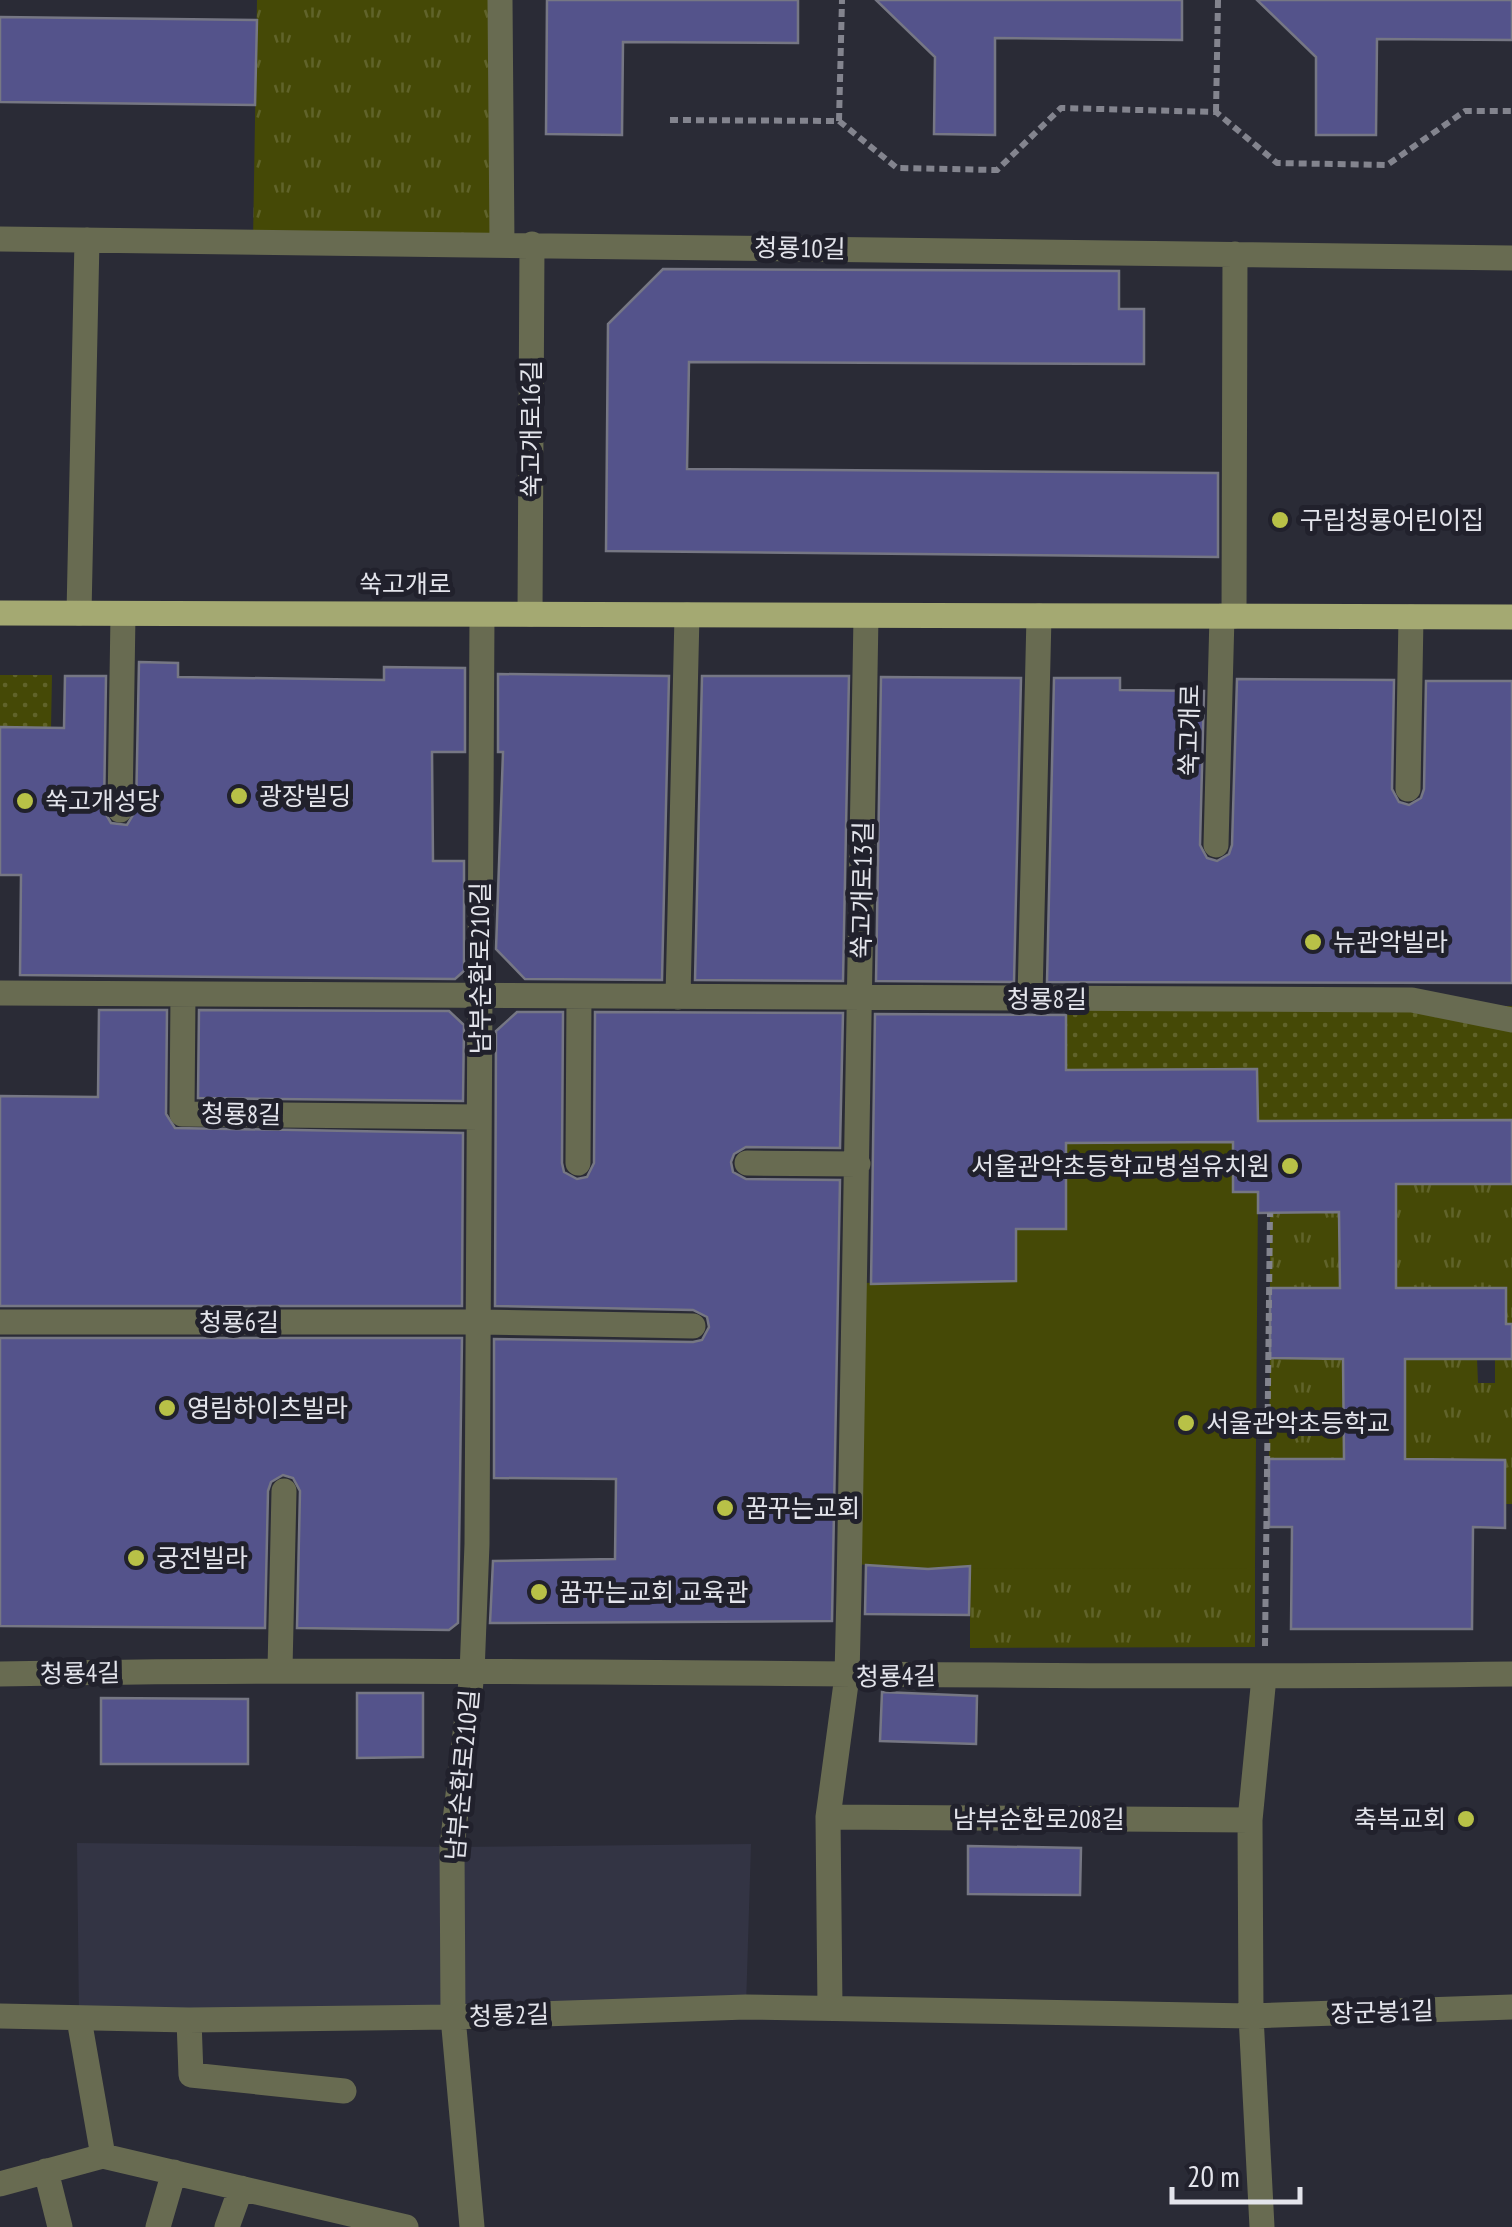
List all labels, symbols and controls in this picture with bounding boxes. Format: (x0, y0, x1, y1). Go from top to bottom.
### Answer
street label: 청룡10길 (754, 231, 846, 265)
street label: 쑥고개로16길 (515, 360, 547, 498)
place label: 구립청룡어린이집 (1300, 504, 1484, 536)
marker: 구립청룡어린이집 (1269, 509, 1291, 531)
street label: 쑥고개로 (359, 568, 451, 600)
street label: 쑥고개로 (1172, 684, 1206, 776)
place label: 광장빌딩 (259, 780, 351, 812)
place label: 쑥고개성당 (45, 785, 160, 817)
marker: 광장빌딩 (228, 785, 250, 807)
marker: 쑥고개성당 (14, 790, 36, 812)
street label: 쑥고개로13길 (845, 821, 879, 959)
street label: 남부순환로210길 (464, 882, 496, 1054)
place label: 뉴관악빌라 (1333, 926, 1448, 958)
marker: 뉴관악빌라 (1302, 931, 1324, 953)
street label: 청룡8길 (1007, 983, 1087, 1015)
street label: 청룡8길 (201, 1097, 281, 1131)
place label: 서울관악초등학교병설유치원 (971, 1150, 1270, 1182)
marker: 서울관악초등학교병설유치원 (1279, 1155, 1301, 1177)
street label: 청룡6길 (199, 1306, 279, 1338)
place label: 영림하이츠빌라 (187, 1392, 348, 1424)
marker: 영림하이츠빌라 (156, 1397, 178, 1419)
place label: 서울관악초등학교 (1206, 1407, 1390, 1439)
marker: 서울관악초등학교 (1175, 1412, 1197, 1434)
place label: 꿈꾸는교회 (745, 1492, 860, 1524)
marker: 꿈꾸는교회 (714, 1497, 736, 1519)
place label: 궁전빌라 (156, 1542, 248, 1574)
marker: 궁전빌라 (125, 1547, 147, 1569)
place label: 꿈꾸는교회 교육관 (559, 1576, 748, 1608)
marker: 꿈꾸는교회 교육관 (528, 1581, 550, 1603)
street label: 청룡4길 (40, 1656, 120, 1690)
street label: 청룡4길 (856, 1659, 936, 1693)
street label: 남부순환로210길 (439, 1688, 485, 1862)
street label: 남부순환로208길 (953, 1803, 1125, 1835)
place label: 축복교회 (1354, 1803, 1446, 1835)
marker: 축복교회 (1455, 1808, 1477, 1830)
street label: 장군봉1길 (1330, 1994, 1434, 2030)
street label: 청룡2길 (468, 1998, 550, 2032)
scale bar (1172, 2142, 1300, 2204)
text: 20 m (1187, 2156, 1240, 2195)

